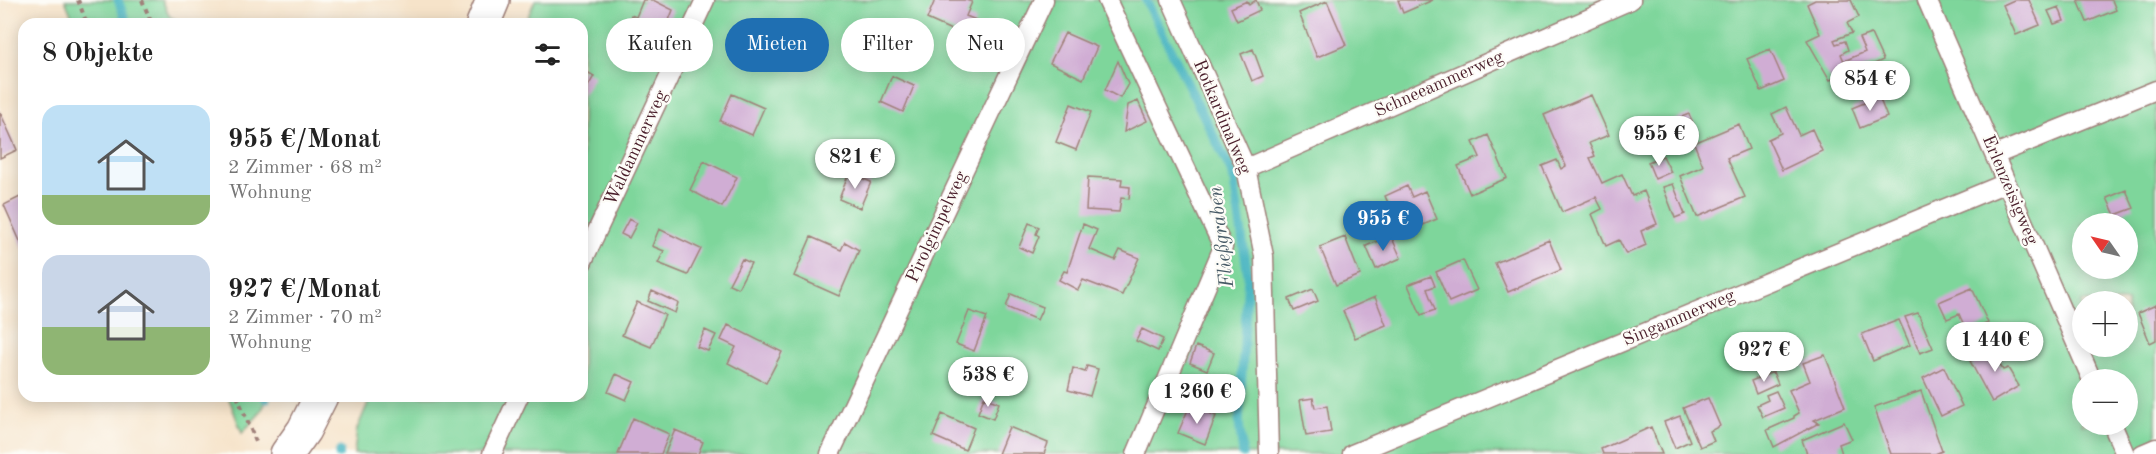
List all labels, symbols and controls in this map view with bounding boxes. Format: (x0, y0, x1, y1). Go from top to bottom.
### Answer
chip: Kaufen (606, 18, 713, 72)
chip: Mieten (725, 18, 829, 72)
chip: Filter (841, 18, 934, 72)
chip: Neu (946, 18, 1025, 72)
icon: filters (531, 38, 564, 71)
text: 8 Objekte (42, 41, 154, 67)
street label: Schneeammerweg (1372, 47, 1507, 121)
street label: Rotkardinalweg (1190, 57, 1254, 177)
pin: 854 € (1828, 61, 1912, 112)
text: 854 € (1844, 70, 1896, 90)
street label: Waldammerweg (601, 87, 671, 209)
pin: 955 € (1617, 116, 1701, 167)
text: 955 € (1633, 125, 1685, 145)
text: 955 €/Monat (228, 127, 381, 153)
icon: home (90, 129, 162, 201)
street label: Erlenzeisigweg (1979, 133, 2041, 248)
pin: 821 € (813, 139, 897, 190)
text: 821 € (829, 148, 881, 168)
text: 2 Zimmer · 68 m² (228, 158, 382, 178)
street label: Pirolgimpelweg (903, 168, 971, 286)
text: Wohnung (228, 183, 311, 203)
water label: Fließgraben (1206, 185, 1238, 290)
pin: 955 € (1341, 201, 1425, 252)
text: 955 € (1357, 210, 1409, 230)
north arrow (2072, 213, 2138, 279)
map controls (2072, 213, 2138, 435)
text: 927 €/Monat (228, 277, 381, 303)
icon: home (90, 279, 162, 351)
street label: Singammerweg (1620, 286, 1738, 350)
button: + (2072, 291, 2138, 357)
text: 2 Zimmer · 70 m² (228, 308, 382, 328)
pin: 1 440 € (1940, 322, 2050, 373)
text: 1 440 € (1960, 331, 2030, 351)
pin: 927 € (1722, 332, 1806, 383)
text: Wohnung (228, 333, 311, 353)
text: 927 € (1738, 341, 1790, 361)
pin: 538 € (946, 357, 1030, 408)
text: 538 € (962, 366, 1014, 386)
button: − (2072, 369, 2138, 435)
pin: 1 260 € (1142, 374, 1252, 425)
text: 1 260 € (1162, 383, 1232, 403)

